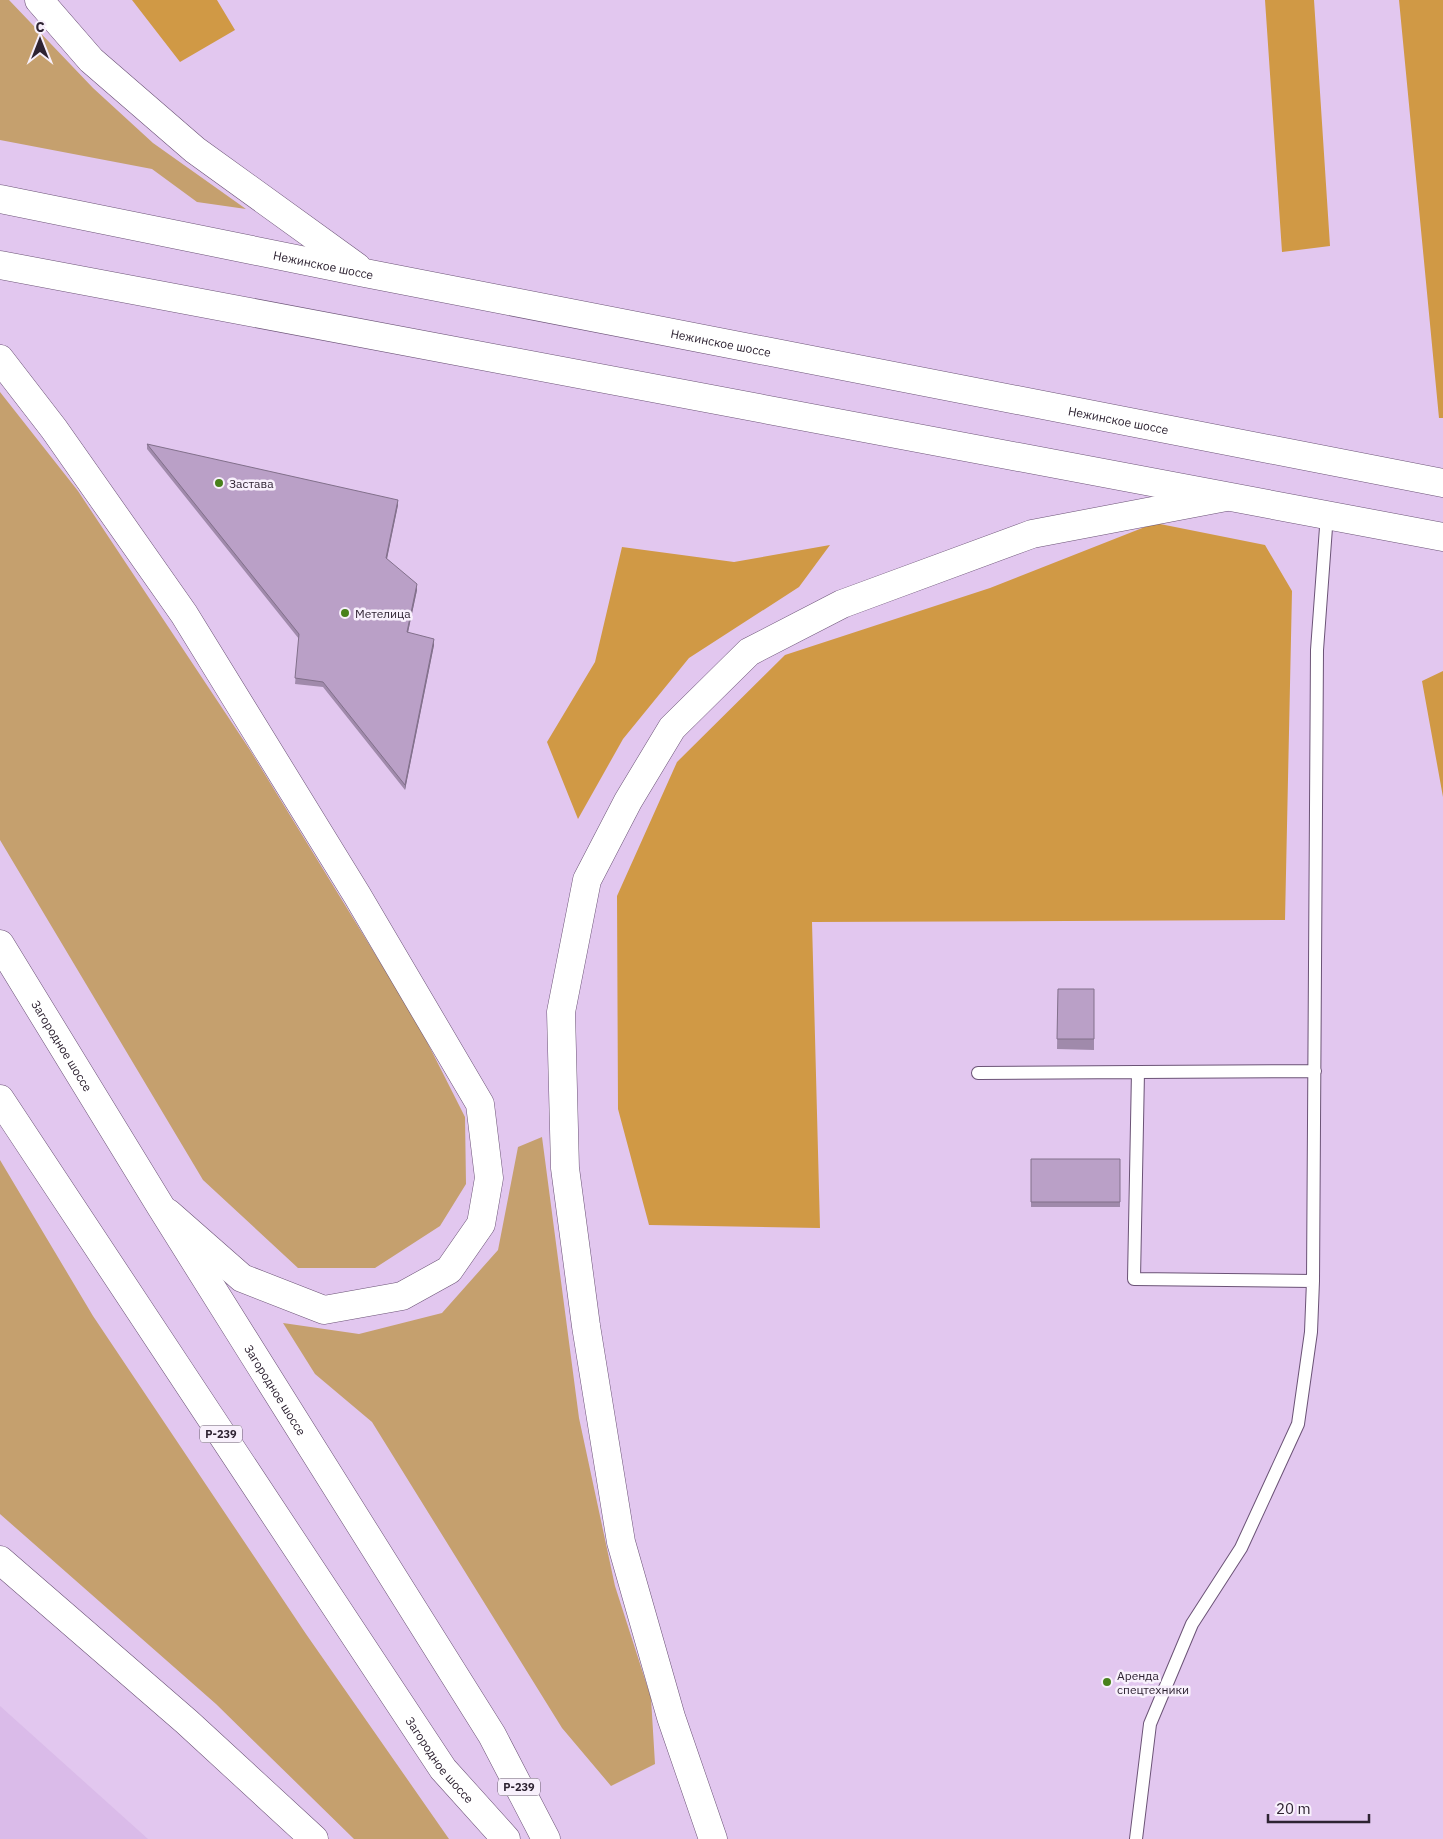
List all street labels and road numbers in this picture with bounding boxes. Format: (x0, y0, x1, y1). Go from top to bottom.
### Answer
street label: Нежинское шоссе (272, 247, 375, 282)
street label: Нежинское шоссе (670, 325, 773, 359)
street label: Нежинское шоссе (1067, 403, 1170, 437)
street label: Загородное шоссе (29, 997, 96, 1094)
street label: Загородное шоссе (242, 1342, 310, 1438)
road number: Р-239 (200, 1426, 242, 1442)
street label: Загородное шоссе (403, 1714, 478, 1806)
road number: Р-239 (498, 1778, 540, 1795)

